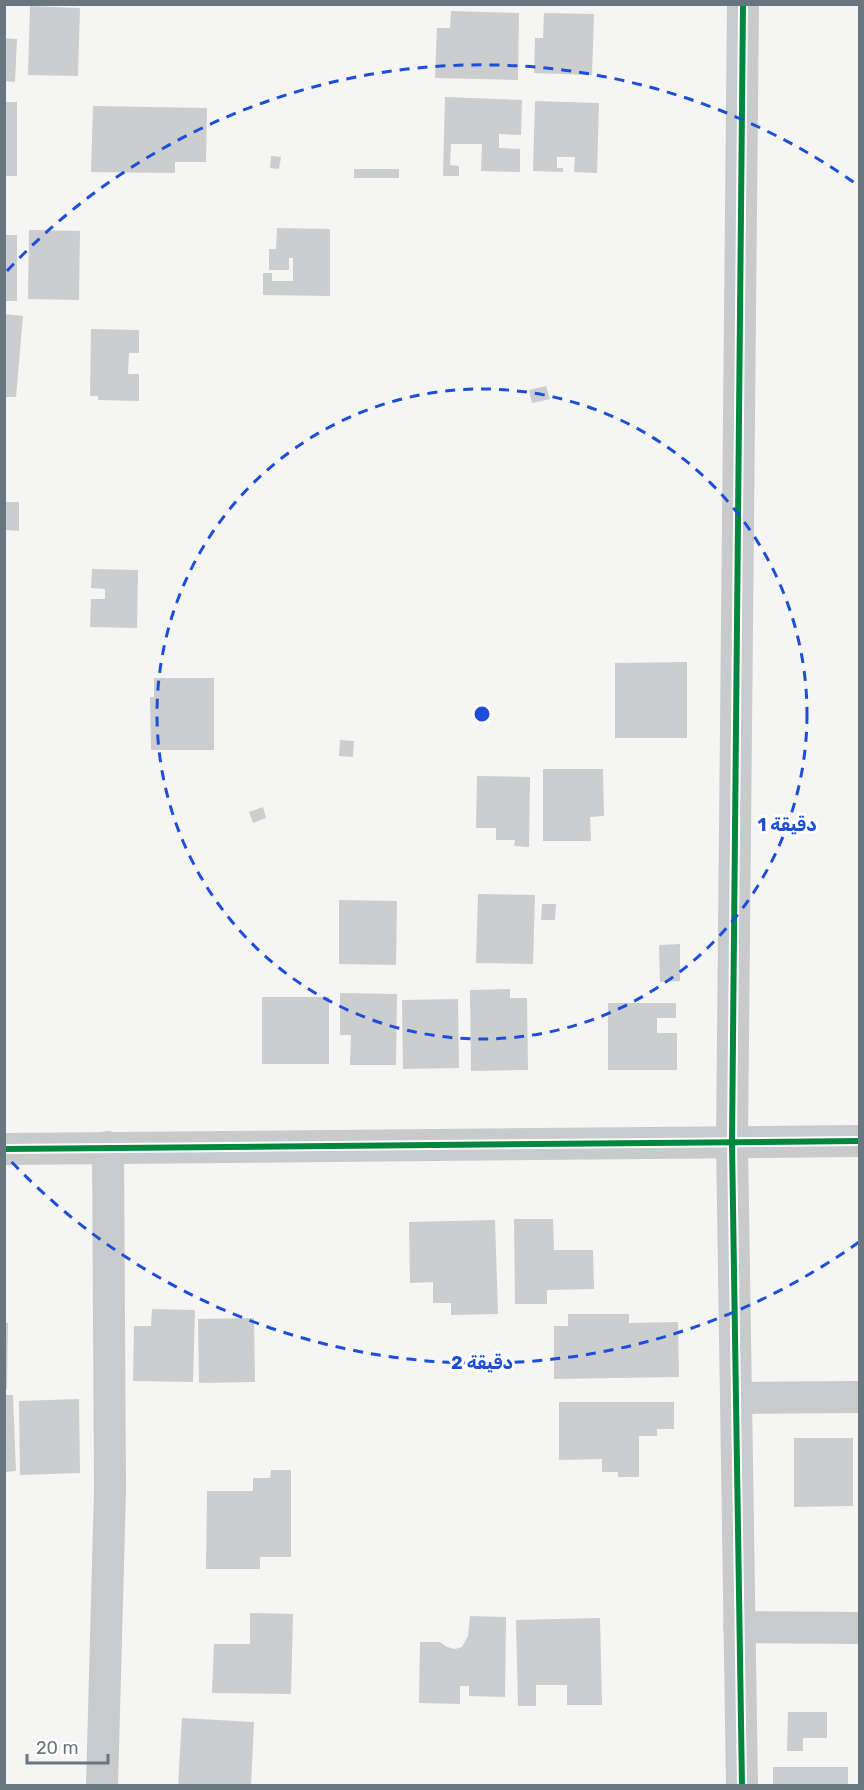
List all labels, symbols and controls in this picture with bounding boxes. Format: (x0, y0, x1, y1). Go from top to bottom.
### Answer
centre of rings (472, 704, 492, 724)
text: 1 دقيقة (757, 814, 817, 836)
text: 2 دقيقة (451, 1352, 513, 1374)
scale bar (27, 1727, 108, 1765)
text: 20 m (36, 1737, 78, 1759)

